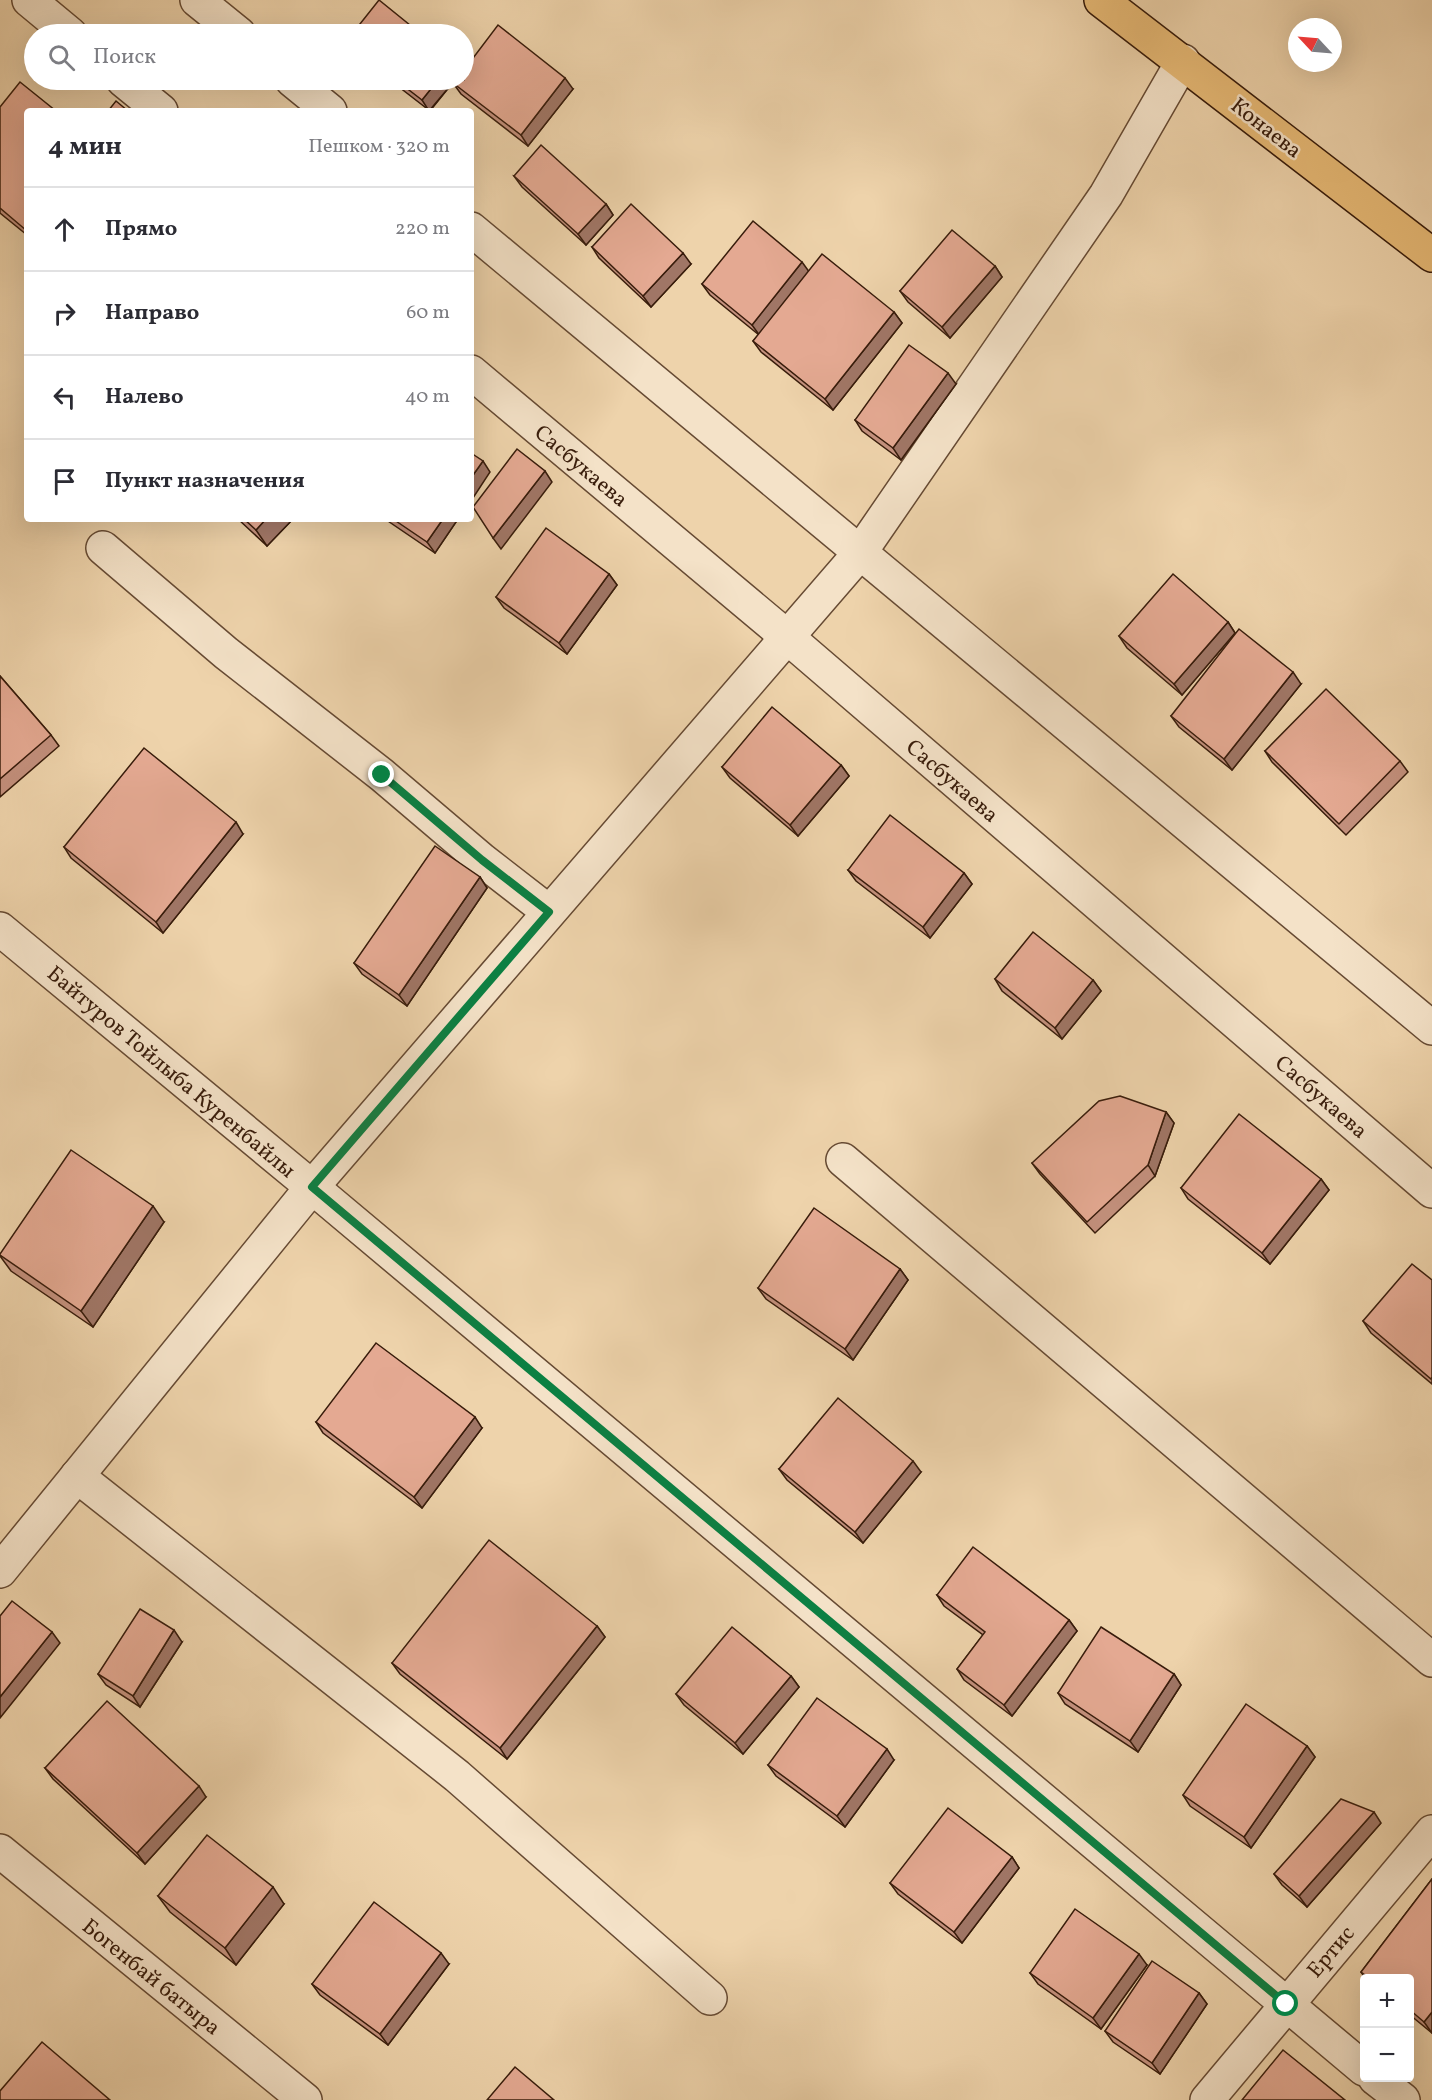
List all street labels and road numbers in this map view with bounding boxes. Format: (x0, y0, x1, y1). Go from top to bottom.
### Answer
street label: Конаева (1223, 91, 1308, 167)
street label: Сасбукаева (527, 418, 634, 515)
street label: Сасбукаева (898, 733, 1004, 831)
street label: Байтуров Тойлыба Куренбайлы (39, 959, 301, 1186)
street label: Сасбукаева (1267, 1049, 1373, 1147)
street label: Богенбай батыра (74, 1912, 226, 2044)
street label: Ертис (1301, 1920, 1363, 1986)

